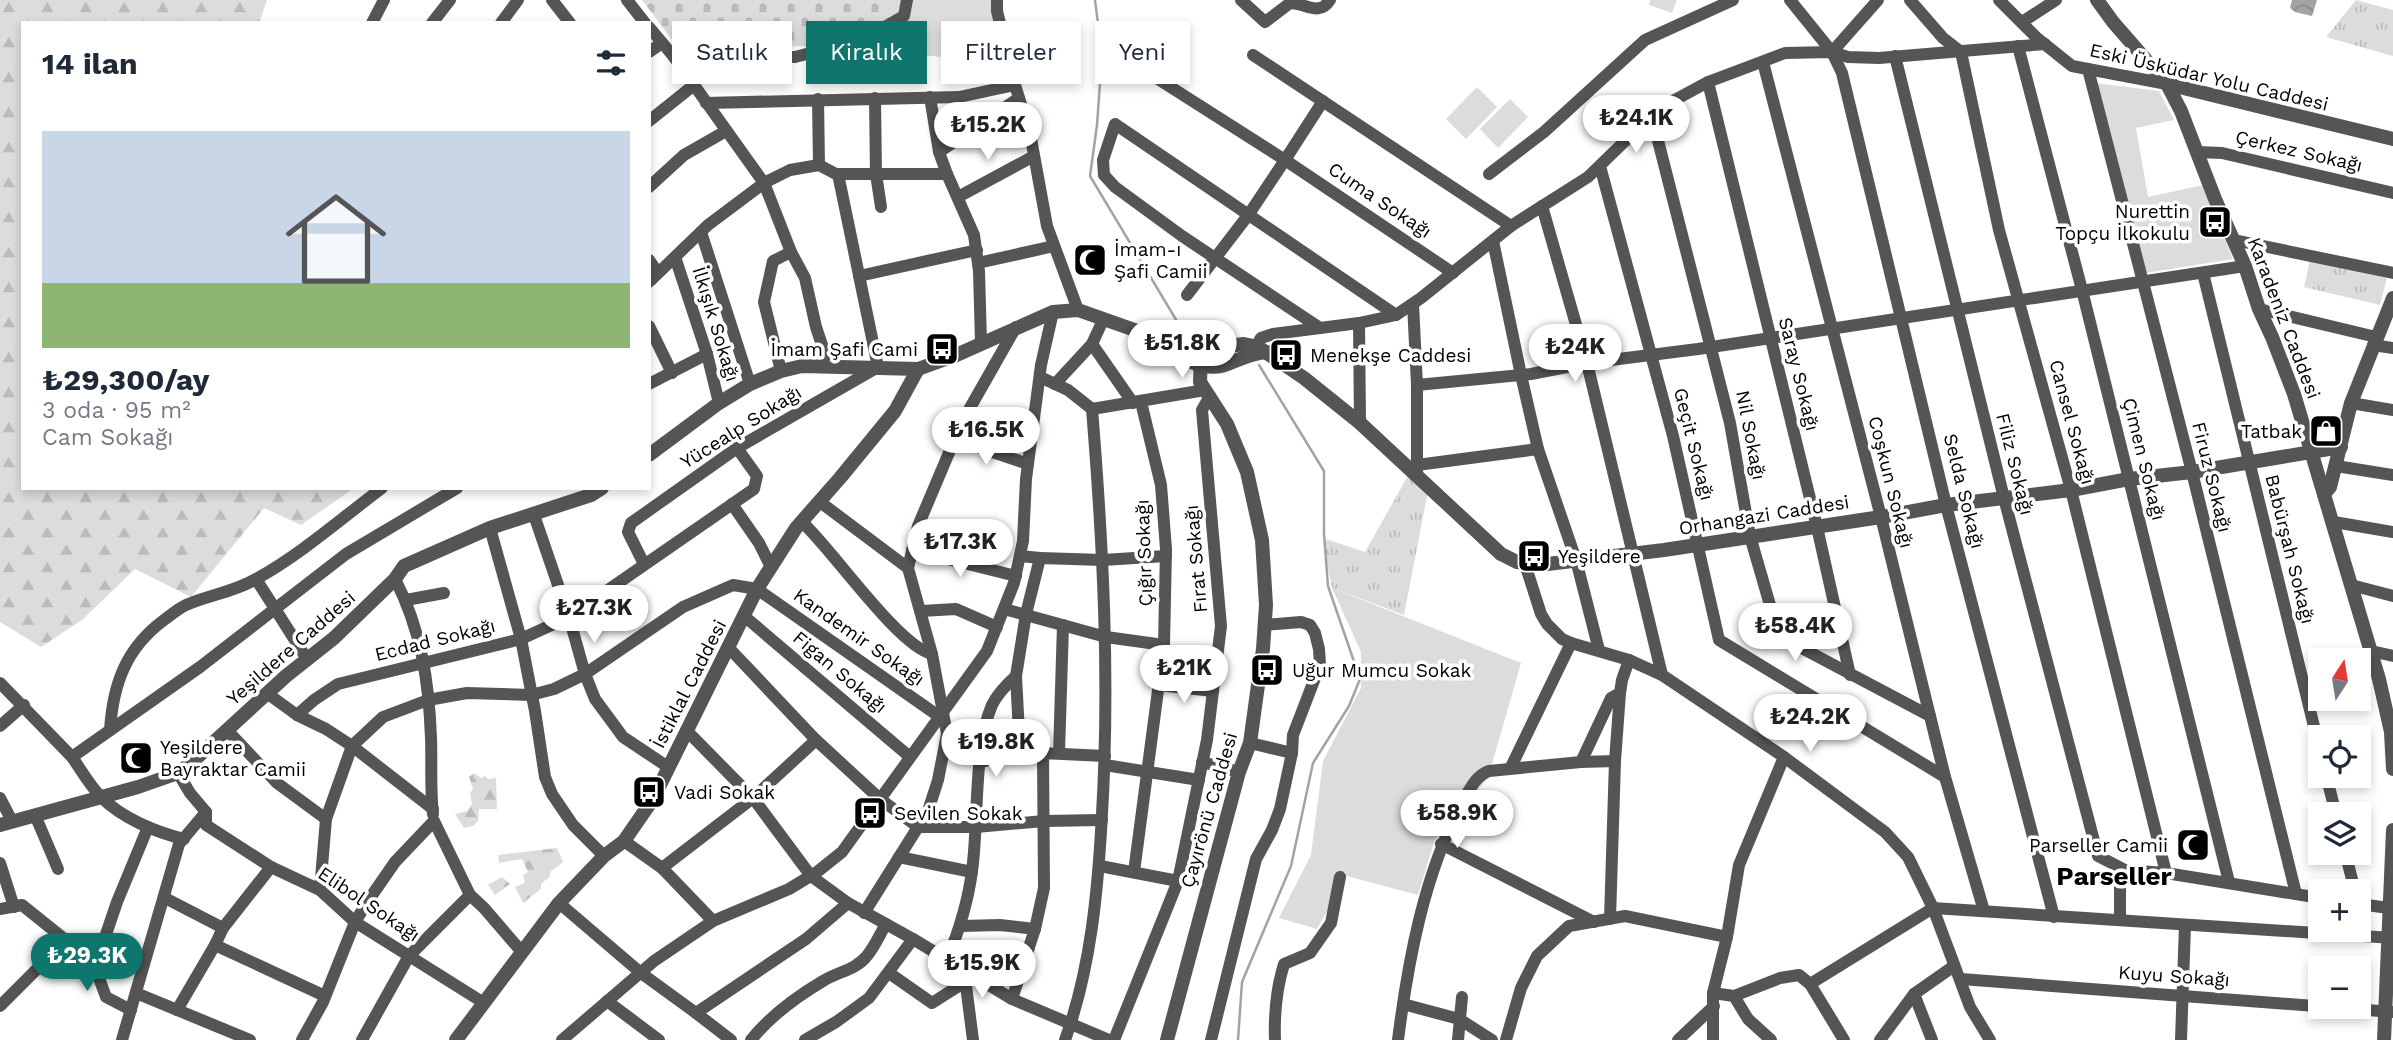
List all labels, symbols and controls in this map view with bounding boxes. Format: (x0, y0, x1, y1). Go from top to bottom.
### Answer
chip: Satılık (672, 21, 792, 84)
chip: Kiralık (806, 21, 927, 84)
chip: Filtreler (941, 21, 1081, 84)
chip: Yeni (1095, 21, 1190, 84)
street label: Eski Üsküdar Yolu Caddesi (2087, 38, 2331, 116)
icon: filters (592, 44, 630, 82)
text: 14 ilan (42, 46, 138, 81)
pin: ₺24.1K (1579, 96, 1693, 155)
pin: ₺15.2K (931, 102, 1045, 162)
text: ₺24.1K (1599, 104, 1673, 131)
text: ₺15.2K (950, 111, 1026, 138)
street label: Çerkez Sokağı (2233, 125, 2365, 177)
street label: Cuma Sokağı (1324, 157, 1436, 243)
icon: home (273, 176, 399, 302)
place label: Nurettin Topçu İlkokulu (2055, 200, 2190, 245)
bus stop icon: Nurettin Topçu İlkokulu (2196, 203, 2234, 241)
street label: Karadeniz Caddesi (2243, 234, 2325, 402)
place label: İmam-ı Şafi Camii (1114, 238, 1208, 283)
mosque icon: İmam-ı Şafi Camii (1071, 241, 1109, 279)
street label: İlkışık Sokağı (688, 264, 744, 384)
street label: Saray Sokağı (1774, 315, 1824, 433)
pin: ₺51.8K (1125, 320, 1239, 380)
pin: ₺24K (1534, 324, 1616, 384)
text: ₺51.8K (1144, 329, 1220, 356)
bus stop icon: İmam Şafi Cami (923, 330, 961, 368)
text: ₺24K (1545, 333, 1605, 360)
bus stop icon: Menekşe Caddesi (1267, 336, 1305, 374)
place label: İmam Şafi Cami (770, 338, 918, 361)
place label: Menekşe Caddesi (1310, 344, 1471, 367)
street label: Cansel Sokağı (2044, 357, 2100, 487)
text: ₺29,300/ay (42, 362, 209, 397)
street label: Yücealp Sokağı (676, 381, 806, 473)
street label: Geçit Sokağı (1669, 385, 1719, 503)
street label: Nil Sokağı (1731, 388, 1771, 482)
street label: Çimen Sokağı (2118, 395, 2170, 523)
text: 3 oda · 95 m² (42, 397, 191, 424)
pin: ₺16.5K (929, 407, 1043, 467)
street label: Filiz Sokağı (1991, 411, 2039, 517)
shop icon: Tatbak (2307, 412, 2345, 450)
street label: Coşkun Sokağı (1863, 414, 1919, 550)
text: ₺16.5K (948, 416, 1024, 443)
street label: Firuz Sokağı (2187, 419, 2237, 535)
place label: Tatbak (2241, 420, 2302, 443)
text: Cam Sokağı (42, 424, 173, 451)
street label: Selda Sokağı (1939, 431, 1989, 551)
street label: Babürşah Sokağı (2260, 472, 2320, 626)
street label: Orhangazi Caddesi (1677, 490, 1851, 540)
street label: Çığır Sokağı (1131, 499, 1157, 607)
street label: Fırat Sokağı (1180, 504, 1212, 614)
pin: ₺17.3K (903, 520, 1017, 579)
text: ₺17.3K (923, 528, 997, 555)
bus stop icon: Yeşildere (1515, 537, 1553, 575)
place label: Yeşildere (1558, 545, 1641, 568)
street label: Kandemir Sokağı (789, 583, 929, 691)
street label: Yeşildere Caddesi (222, 586, 360, 710)
pin: ₺27.3K (537, 586, 651, 645)
text: ₺27.3K (555, 594, 633, 621)
pin: ₺58.4K (1738, 604, 1852, 663)
text: ₺58.4K (1754, 612, 1836, 639)
street label: Ecdad Sokağı (372, 614, 498, 666)
street label: İstiklal Caddesi (647, 616, 731, 752)
street label: Figan Sokağı (788, 626, 892, 718)
pin: ₺21K (1143, 646, 1225, 705)
north arrow (2308, 648, 2371, 710)
map controls (2308, 648, 2371, 1019)
bus stop icon: Uğur Mumcu Sokak (1248, 651, 1286, 689)
text: ₺21K (1156, 654, 1212, 681)
place label: Uğur Mumcu Sokak (1292, 659, 1472, 682)
pin: ₺24.2K (1753, 694, 1867, 754)
text: ₺24.2K (1770, 703, 1850, 730)
pin: ₺19.8K (939, 720, 1053, 779)
button: locate (2308, 725, 2371, 788)
text: ₺19.8K (957, 728, 1035, 755)
street label: Çayırönü Caddesi (1176, 730, 1242, 890)
place label: Yeşildere Bayraktar Camii (160, 736, 306, 781)
mosque icon: Yeşildere Bayraktar Camii (117, 739, 155, 777)
bus stop icon: Vadi Sokak (630, 773, 668, 811)
place label: Vadi Sokak (674, 781, 775, 804)
pin: ₺58.9K (1400, 790, 1514, 850)
bus stop icon: Sevilen Sokak (851, 794, 889, 832)
text: ₺58.9K (1417, 799, 1497, 826)
place label: Sevilen Sokak (894, 802, 1023, 825)
button: layers (2308, 802, 2371, 865)
mosque icon: Parseller Camii (2174, 826, 2212, 864)
place label: Parseller Camii (2029, 834, 2168, 857)
street label: Elibol Sokağı (314, 861, 424, 947)
district label: Parseller (2056, 861, 2173, 891)
button: + (2308, 879, 2371, 942)
pin: ₺29.3K (30, 934, 144, 993)
pin: ₺15.9K (925, 940, 1039, 1000)
text: ₺29.3K (47, 942, 127, 969)
text: ₺15.9K (944, 949, 1020, 976)
button: − (2308, 956, 2371, 1019)
street label: Kuyu Sokağı (2117, 961, 2231, 991)

